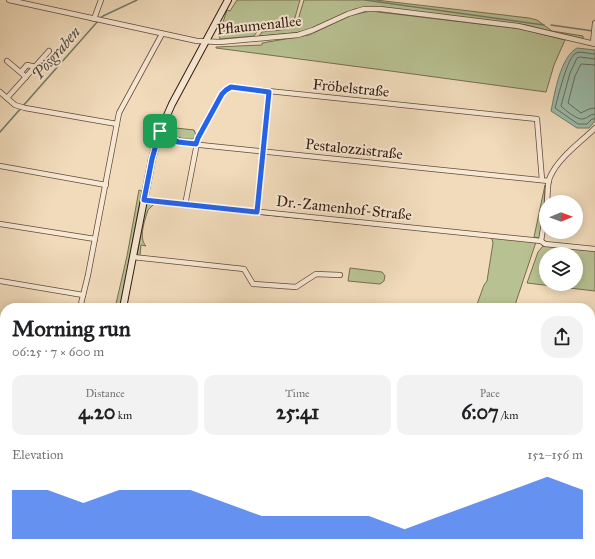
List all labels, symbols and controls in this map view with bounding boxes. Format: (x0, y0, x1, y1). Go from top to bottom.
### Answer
street label: Pflaumenallee (216, 12, 302, 38)
water label: Pösgraben (28, 22, 85, 83)
street label: Fröbelstraße (312, 75, 390, 101)
pin (143, 114, 177, 148)
icon: arrive (149, 120, 171, 142)
street label: Pestalozzistraße (304, 135, 404, 163)
street label: Dr.-Zamenhof-Straße (275, 192, 413, 224)
north arrow (539, 195, 583, 239)
map controls (539, 195, 583, 291)
button: layers (539, 247, 583, 291)
text: Morning run (12, 315, 131, 342)
button: share (541, 316, 583, 358)
text: 06:25 · 7 × 600 m (12, 344, 104, 360)
text: Distance (85, 387, 125, 400)
text: Time (285, 387, 310, 400)
text: Pace (480, 387, 500, 400)
text: 4.20 (78, 400, 115, 424)
text: 25:41 (276, 400, 319, 424)
text: 6:07 (461, 400, 499, 424)
text: km (115, 409, 132, 422)
text: /km (499, 409, 518, 422)
text: Elevation (12, 447, 64, 463)
text: 152–156 m (527, 447, 583, 463)

